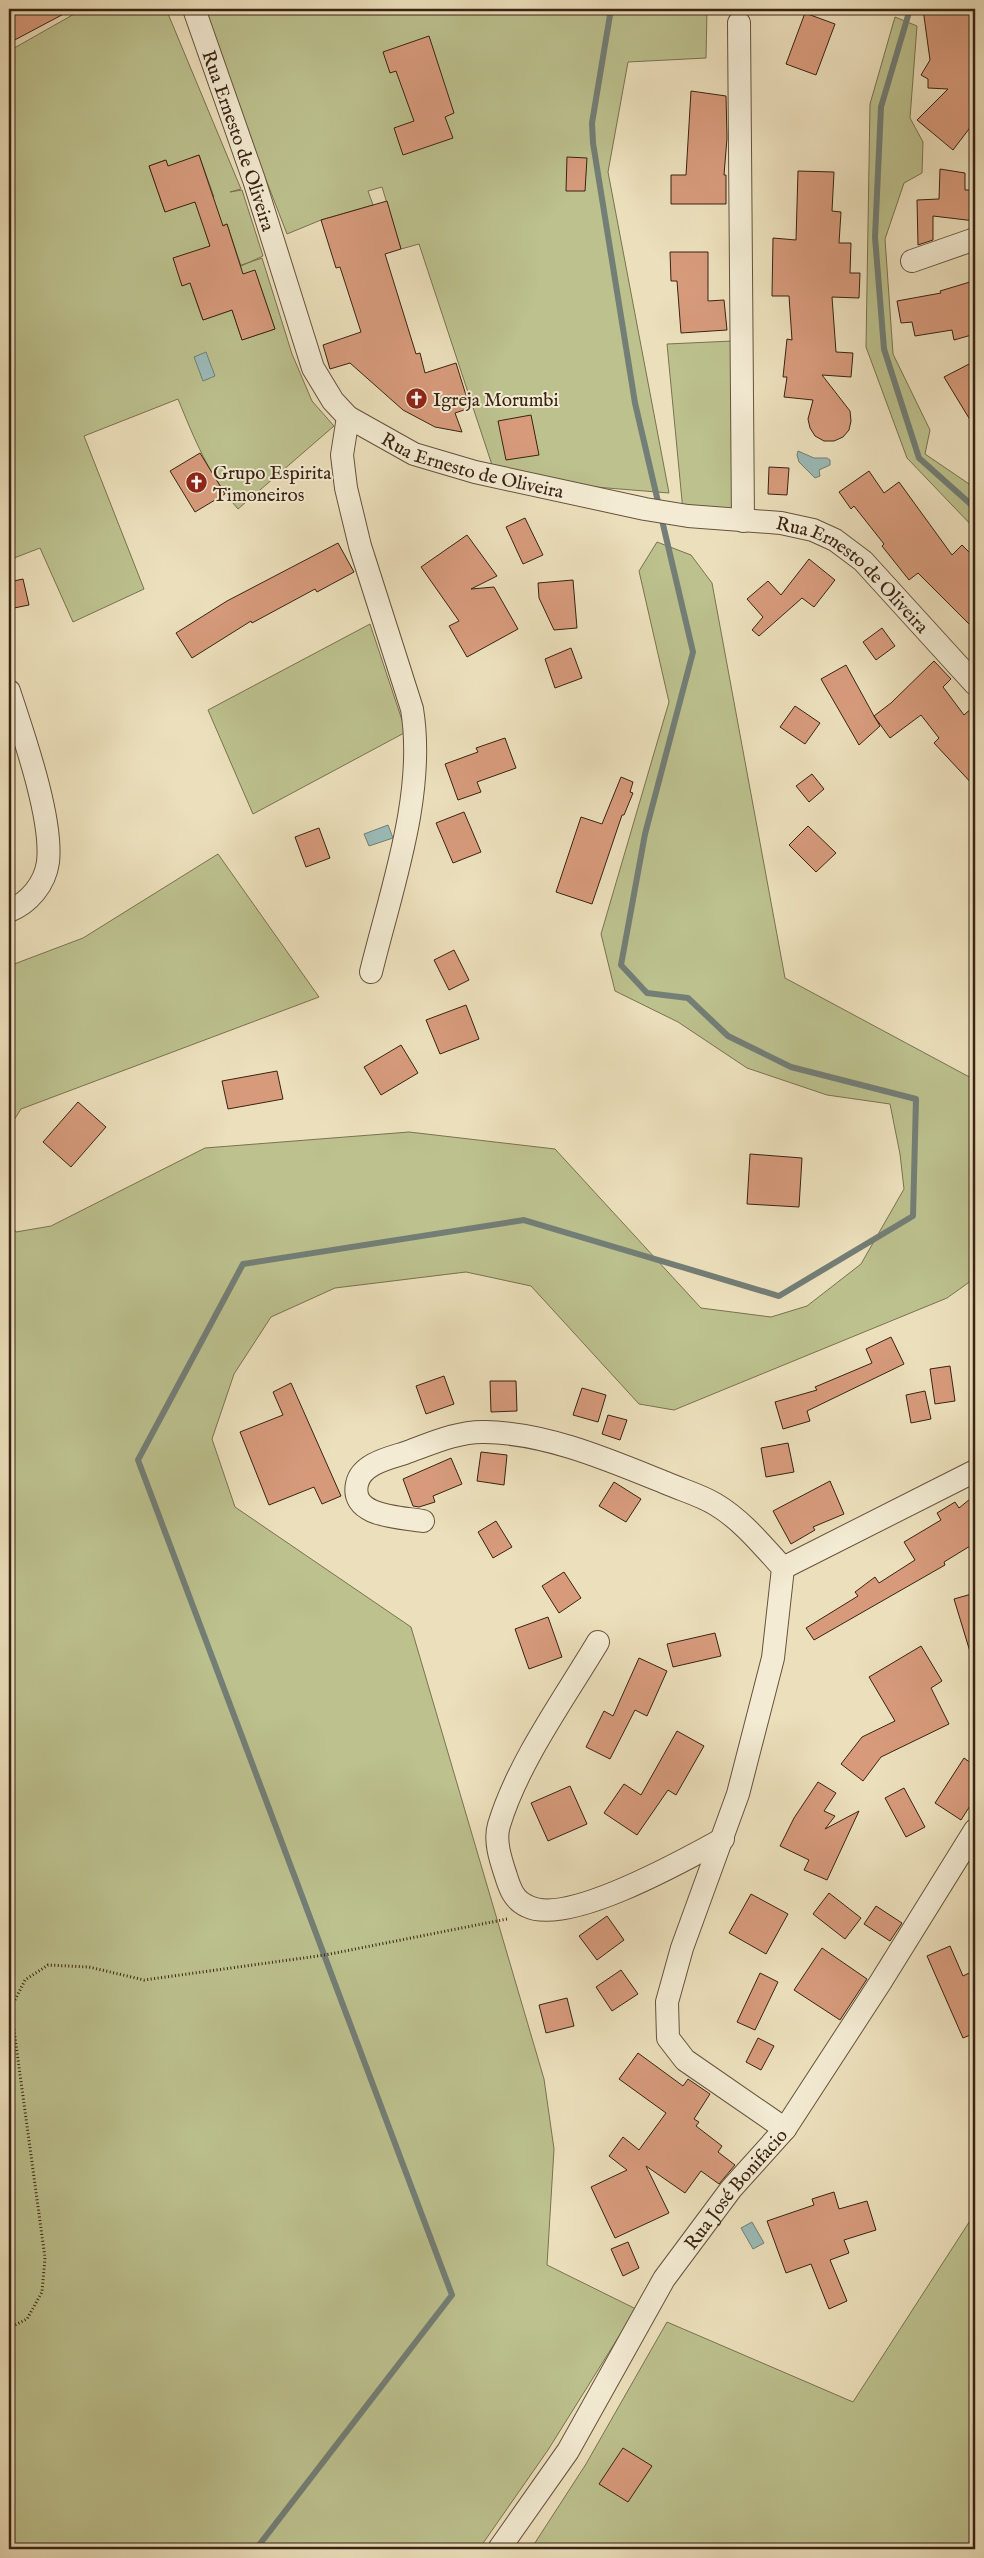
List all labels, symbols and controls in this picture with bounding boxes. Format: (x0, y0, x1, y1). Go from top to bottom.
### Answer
street label: Rua Ernesto de Oliveira (195, 47, 280, 235)
church icon: Igreja Morumbi (405, 387, 429, 411)
place label: Igreja Morumbi (433, 389, 559, 413)
street label: Rua Ernesto de Oliveira (376, 428, 567, 505)
place label: Grupo Espirita Timoneiros (213, 462, 332, 508)
church icon: Grupo Espirita Timoneiros (185, 471, 209, 495)
street label: Rua Ernesto de Oliveira (773, 512, 934, 640)
street label: Rua José Bonifacio (680, 2124, 794, 2255)

